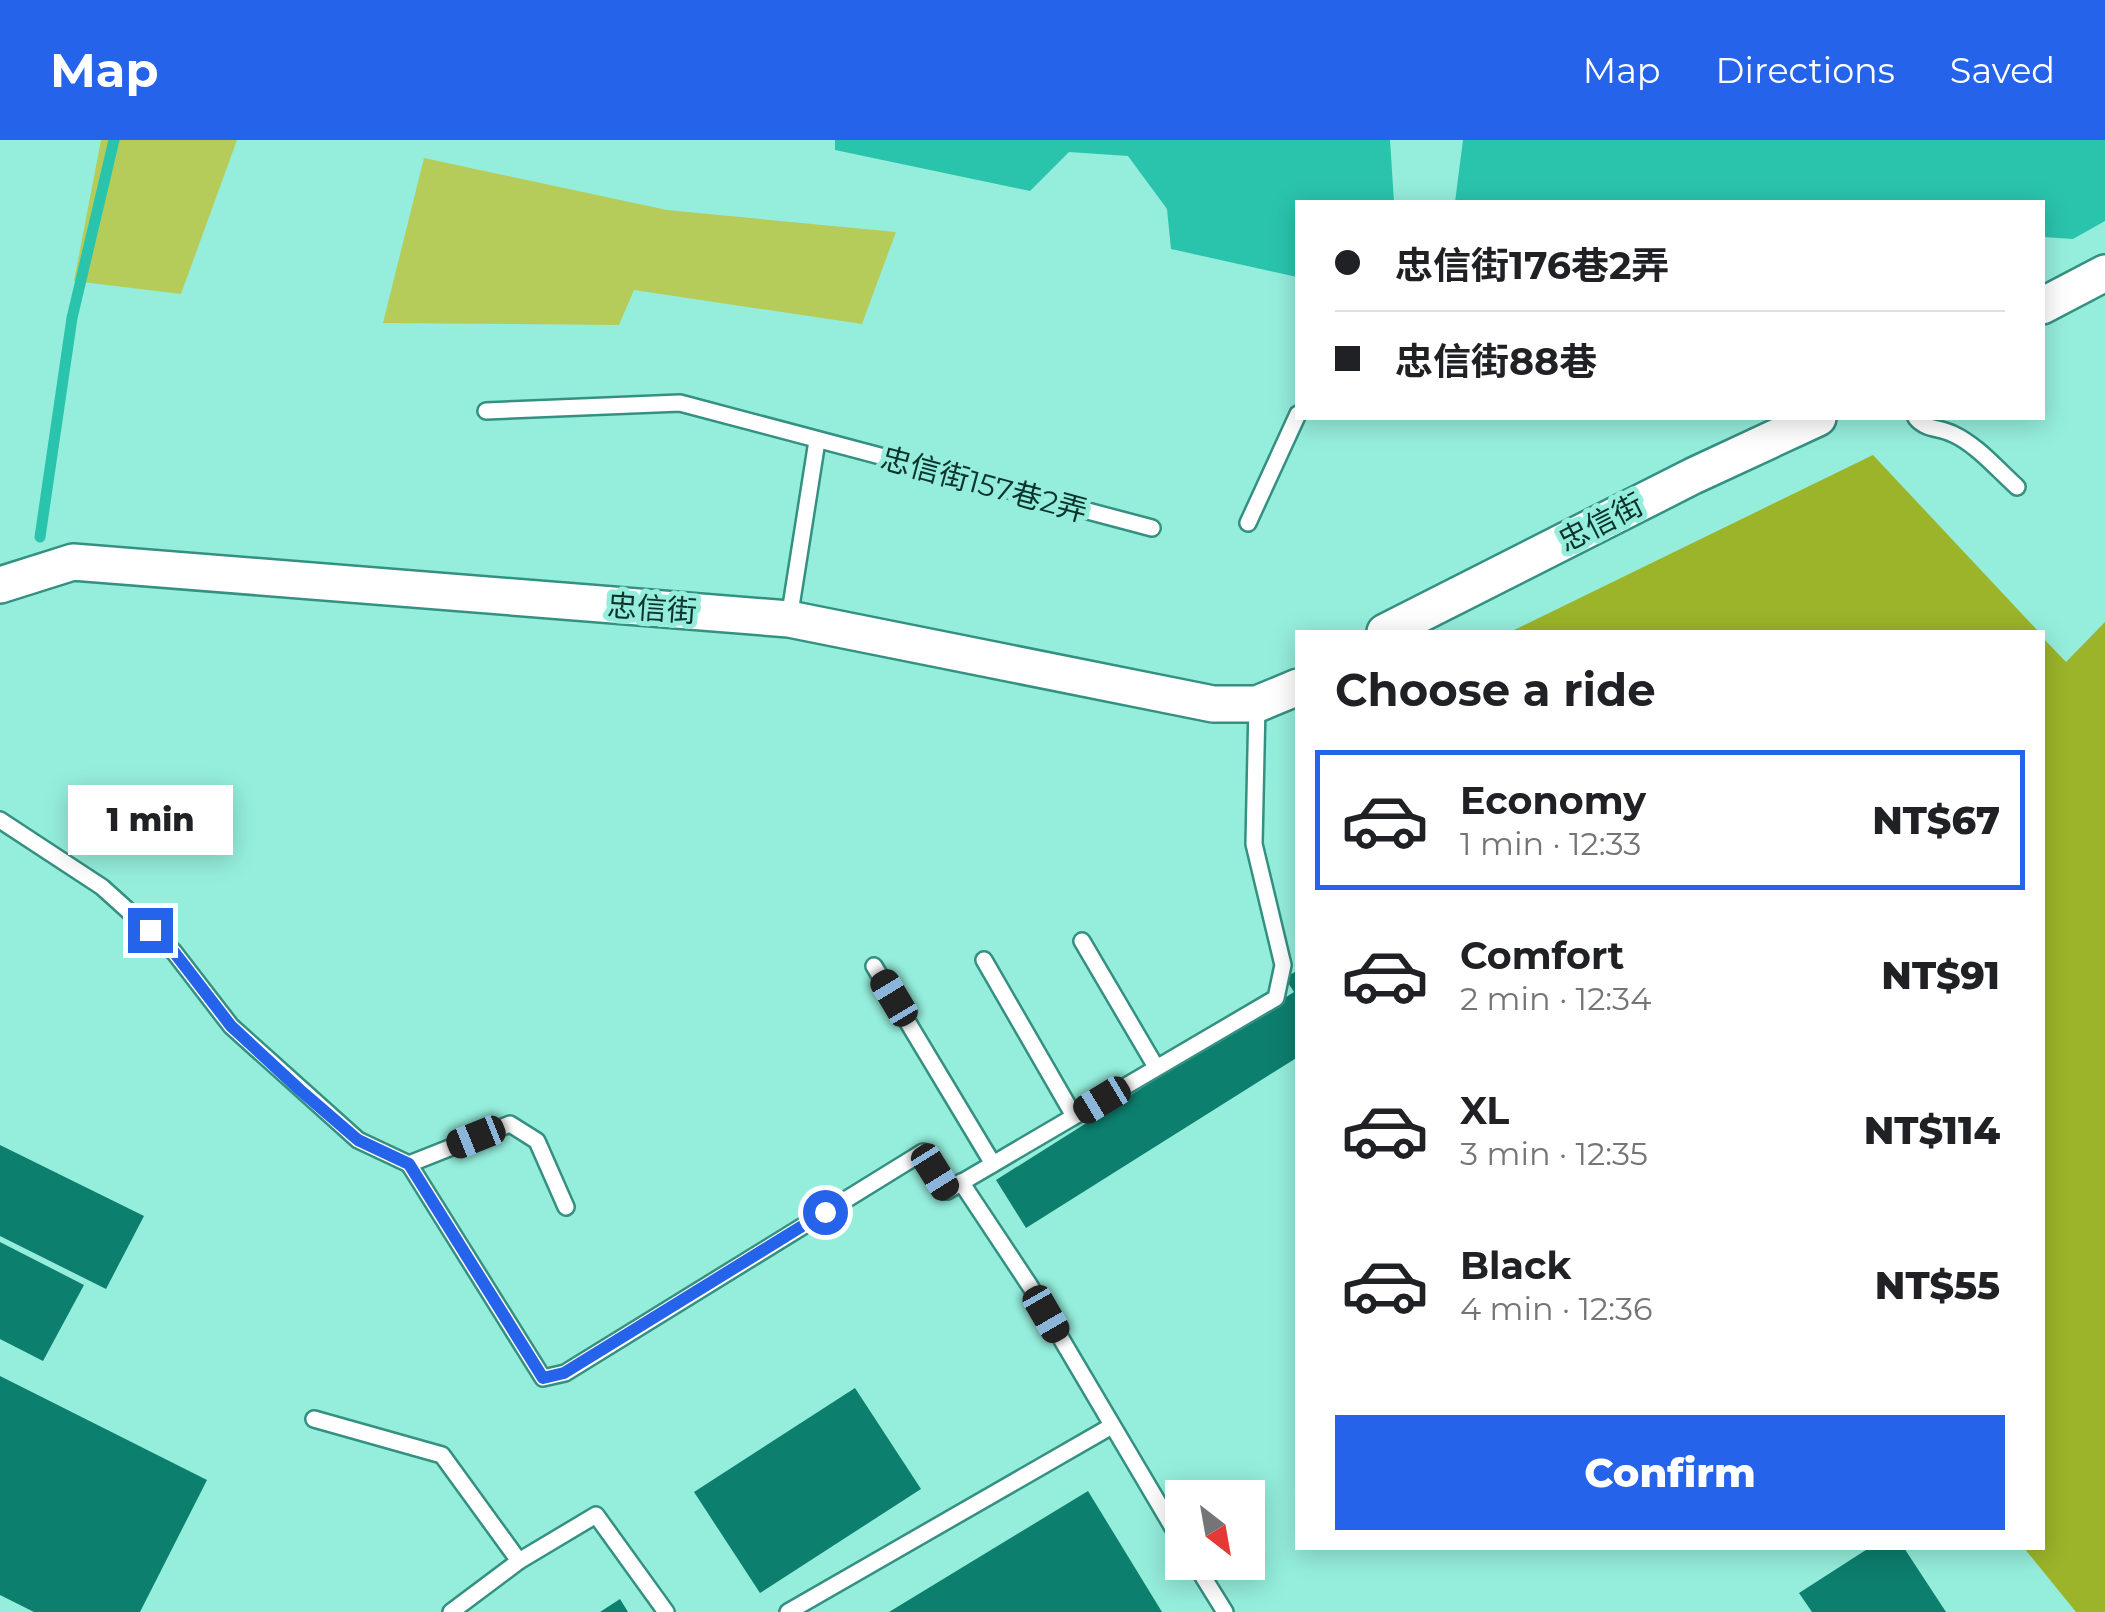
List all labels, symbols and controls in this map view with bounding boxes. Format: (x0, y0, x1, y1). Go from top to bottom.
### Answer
text: Map (50, 41, 159, 99)
text: Map (1583, 49, 1661, 92)
text: Directions (1716, 49, 1895, 92)
text: Saved (1950, 49, 2055, 92)
text: 忠信街176巷2弄 (1395, 242, 1669, 289)
text: 忠信街88巷 (1395, 338, 1597, 385)
street label: 忠信街157巷2弄 (877, 439, 1091, 530)
street label: 忠信街 (1552, 486, 1649, 559)
street label: 忠信街 (606, 587, 698, 630)
text: Choose a ride (1335, 662, 1656, 717)
icon: car (1340, 775, 1430, 865)
text: Economy (1460, 777, 1646, 824)
callout: 1 min (68, 785, 232, 855)
text: NT$67 (1872, 797, 2000, 844)
text: 1 min (106, 800, 195, 839)
text: 1 min · 12:33 (1460, 824, 1641, 863)
route end (128, 908, 173, 953)
icon: car (1340, 930, 1430, 1020)
text: Comfort (1460, 932, 1624, 979)
text: NT$91 (1881, 952, 2000, 999)
car (866, 965, 922, 1031)
text: 2 min · 12:34 (1460, 979, 1651, 1018)
car (1069, 1072, 1135, 1128)
icon: car (1340, 1085, 1430, 1175)
text: XL (1460, 1087, 1509, 1134)
text: NT$114 (1864, 1107, 2000, 1154)
car (443, 1112, 509, 1162)
text: 3 min · 12:35 (1460, 1134, 1648, 1173)
car (906, 1139, 964, 1205)
route start (803, 1190, 848, 1235)
icon: car (1340, 1240, 1430, 1330)
text: Black (1460, 1242, 1571, 1289)
text: NT$55 (1875, 1262, 2000, 1309)
car (1018, 1281, 1074, 1347)
text: 4 min · 12:36 (1460, 1289, 1653, 1328)
button: Confirm (1335, 1415, 2005, 1530)
north arrow (1165, 1480, 1265, 1580)
map controls (1165, 1480, 1265, 1580)

